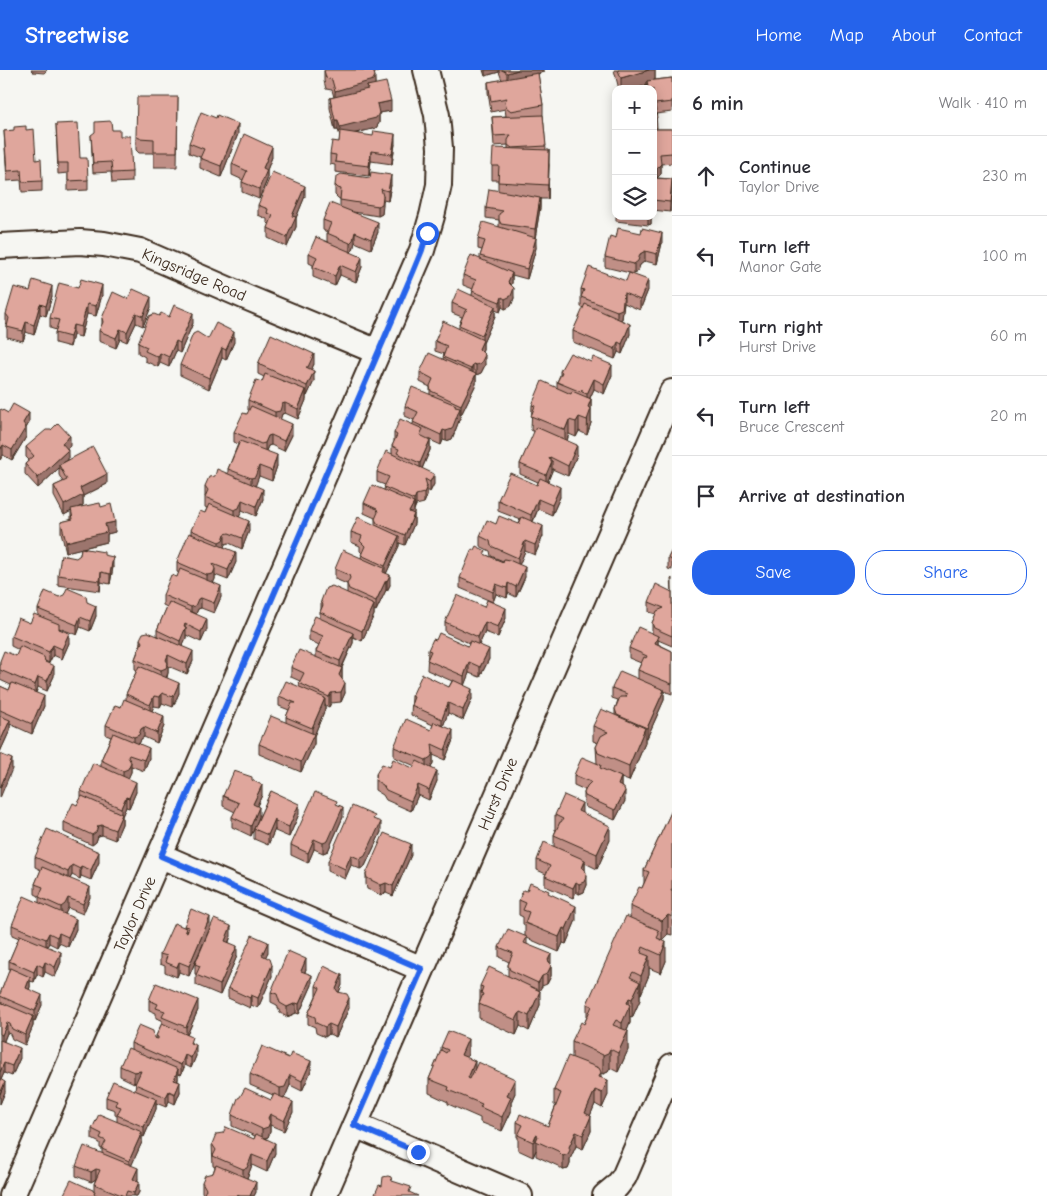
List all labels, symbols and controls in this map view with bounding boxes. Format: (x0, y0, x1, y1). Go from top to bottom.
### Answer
text: Streetwise (25, 21, 129, 49)
text: Home (755, 25, 802, 46)
text: Map (830, 25, 864, 46)
text: About (892, 25, 936, 46)
text: Contact (964, 25, 1022, 46)
map controls (612, 85, 657, 220)
button: + (612, 85, 657, 130)
text: 6 min (692, 91, 744, 115)
text: Walk · 410 m (939, 94, 1027, 112)
button: − (612, 130, 657, 175)
text: Continue (739, 156, 811, 178)
icon: ahead (692, 162, 720, 190)
text: 230 m (982, 167, 1027, 185)
button: layers (612, 175, 657, 220)
text: Taylor Drive (739, 178, 819, 196)
route start (416, 222, 439, 245)
text: Turn left (739, 236, 810, 258)
icon: left (692, 242, 720, 270)
street label: Kingsridge Road (139, 245, 249, 305)
text: 100 m (983, 247, 1027, 265)
text: Manor Gate (739, 258, 822, 276)
text: Turn right (739, 316, 823, 338)
icon: right (692, 322, 720, 350)
text: 60 m (990, 327, 1027, 345)
text: Hurst Drive (739, 338, 816, 356)
text: Turn left (739, 396, 810, 418)
icon: left (692, 402, 720, 430)
text: 20 m (990, 407, 1027, 425)
text: Bruce Crescent (739, 418, 844, 436)
icon: arrive (692, 482, 720, 510)
text: Arrive at destination (739, 485, 905, 507)
button: Save (692, 550, 855, 595)
button: Share (865, 550, 1027, 595)
street label: Hurst Drive (475, 755, 521, 833)
street label: Taylor Drive (110, 874, 160, 954)
route end (407, 1141, 430, 1164)

